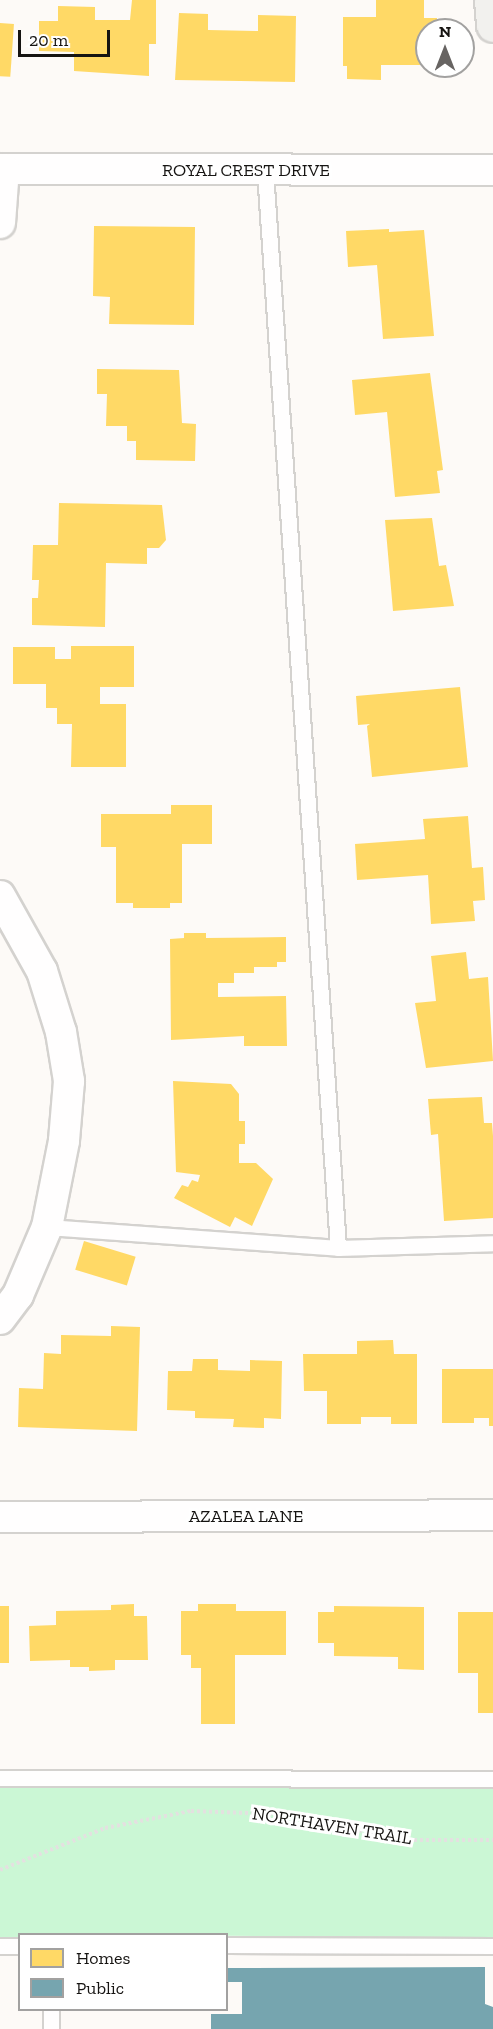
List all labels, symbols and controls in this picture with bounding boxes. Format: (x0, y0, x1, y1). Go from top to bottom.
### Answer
scale bar (21, 18, 112, 56)
north arrow (415, 18, 475, 78)
text: N (439, 22, 451, 41)
text: 20 m (29, 29, 68, 51)
street label: ROYAL CREST DRIVE (162, 159, 330, 181)
street label: AZALEA LANE (188, 1505, 304, 1527)
street label: NORTHAVEN TRAIL (251, 1803, 413, 1849)
legend (18, 1933, 228, 2011)
text: Homes (76, 1947, 130, 1969)
text: Public (76, 1977, 124, 1999)

